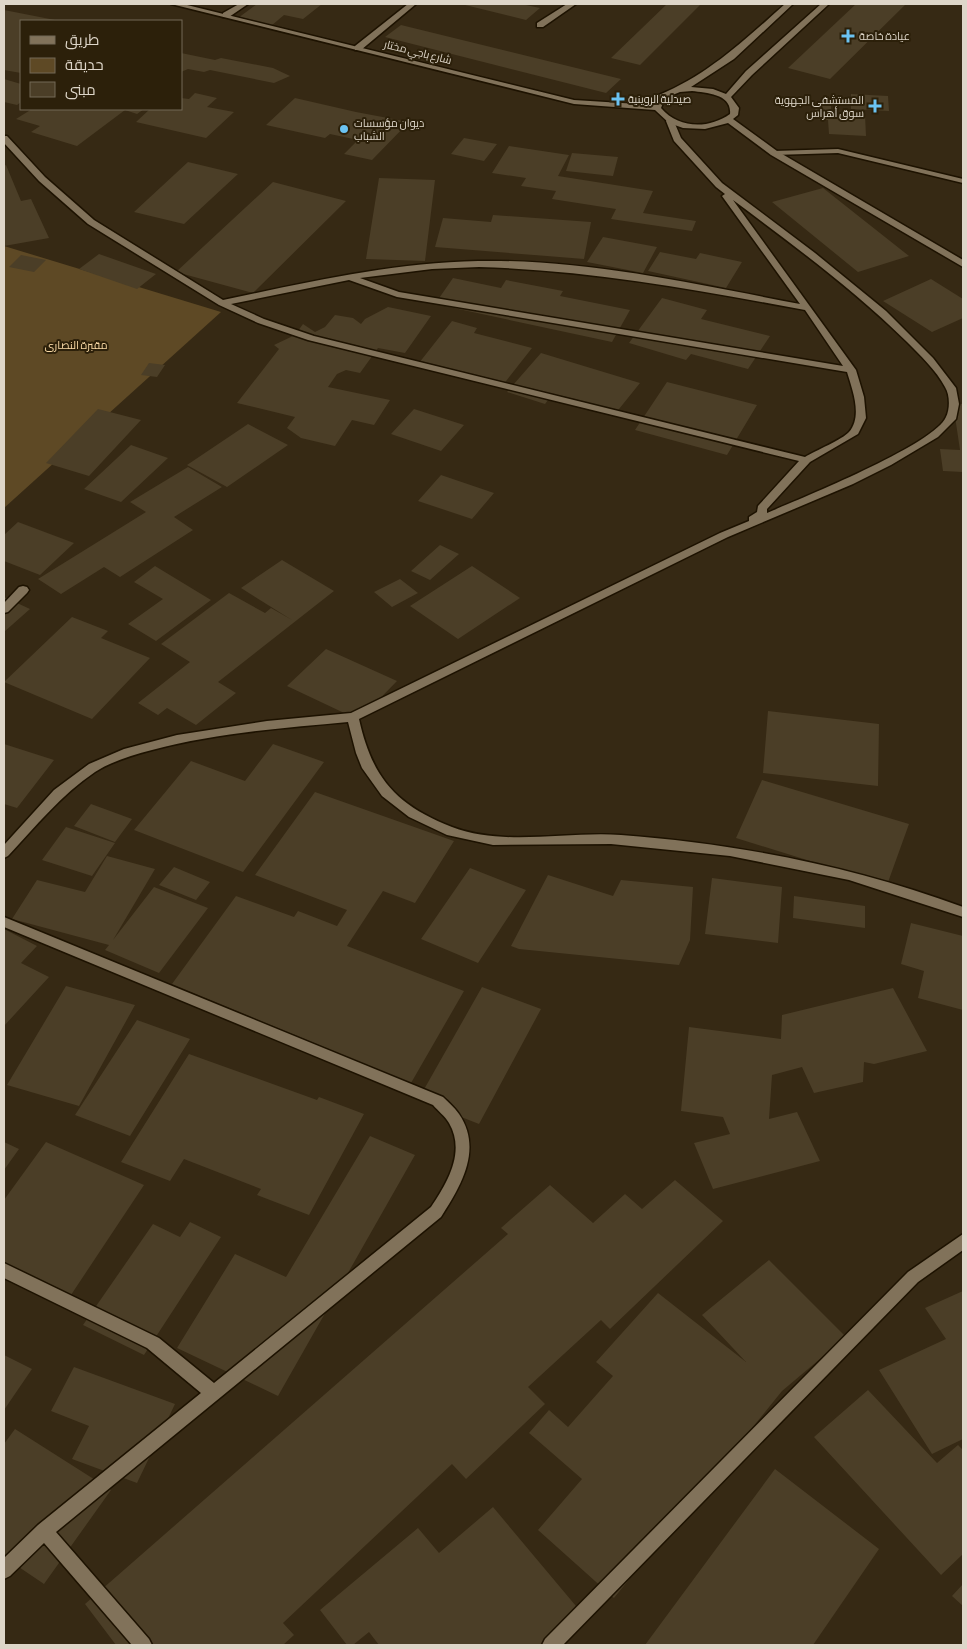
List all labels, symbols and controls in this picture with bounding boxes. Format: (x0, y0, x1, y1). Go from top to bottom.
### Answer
legend (20, 20, 182, 110)
marker: عيادة خاصة (841, 29, 855, 43)
place label: عيادة خاصة (859, 30, 910, 42)
text: طريق (65, 31, 99, 50)
street label: شارع باجي مختار (381, 38, 453, 69)
text: حديقة (65, 56, 104, 73)
text: مبنى (65, 81, 96, 100)
marker: صيدلية الروينية (612, 93, 624, 105)
place label: صيدلية الروينية (628, 93, 691, 106)
place label: المستشفى الجهوية سوق أهراس (775, 94, 864, 120)
marker: المستشفى الجهوية سوق أهراس (868, 99, 882, 113)
place label: ديوان مؤسسات الشباب (354, 117, 424, 142)
marker: ديوان مؤسسات الشباب (338, 123, 350, 135)
park label: مقبرة النصارى (44, 339, 108, 352)

